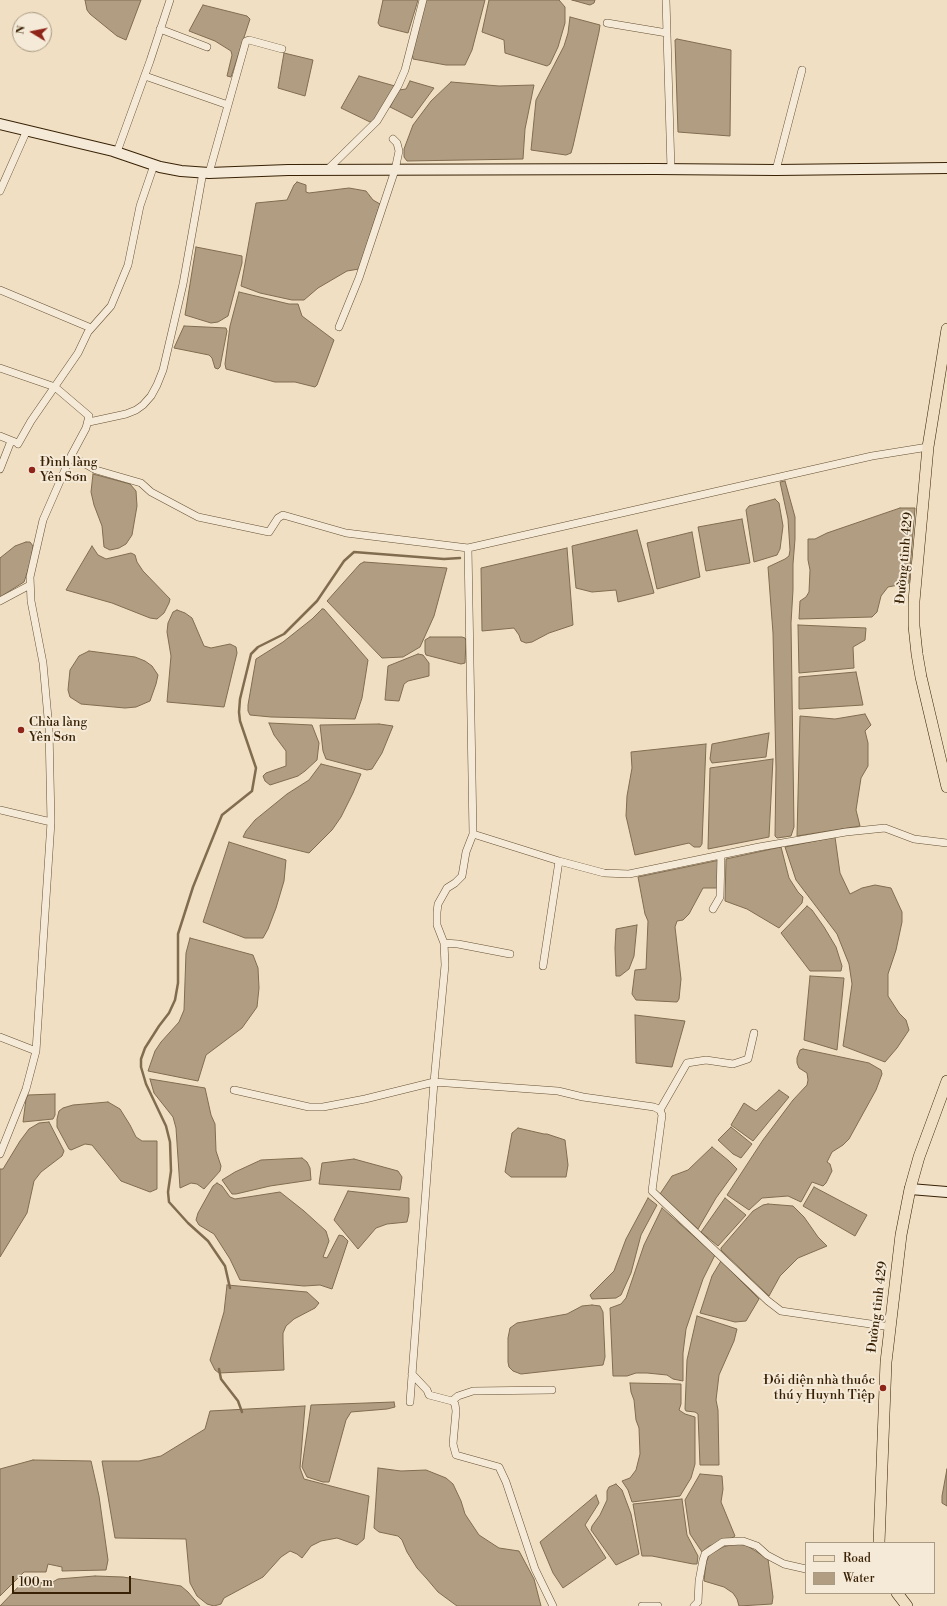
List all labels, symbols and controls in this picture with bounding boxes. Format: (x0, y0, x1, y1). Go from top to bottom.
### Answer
north arrow (12, 12, 52, 52)
text: N (14, 25, 29, 36)
place label: Đình làng Yên Sơn (40, 455, 97, 486)
marker: Đình làng Yên Sơn (27, 465, 37, 475)
street label: Đường tỉnh 429 (893, 511, 917, 605)
place label: Chùa làng Yên Sơn (29, 715, 87, 746)
marker: Chùa làng Yên Sơn (16, 725, 26, 735)
street label: Đường tỉnh 429 (865, 1260, 891, 1354)
place label: Đối diện nhà thuốc thú y Huynh Tiệp (763, 1373, 875, 1404)
marker: Đối diện nhà thuốc thú y Huynh Tiệp (878, 1383, 888, 1393)
legend (805, 1542, 935, 1594)
text: Road (843, 1551, 871, 1566)
scale bar (14, 1568, 133, 1594)
text: Water (843, 1571, 875, 1586)
text: 100 m (19, 1575, 53, 1590)

